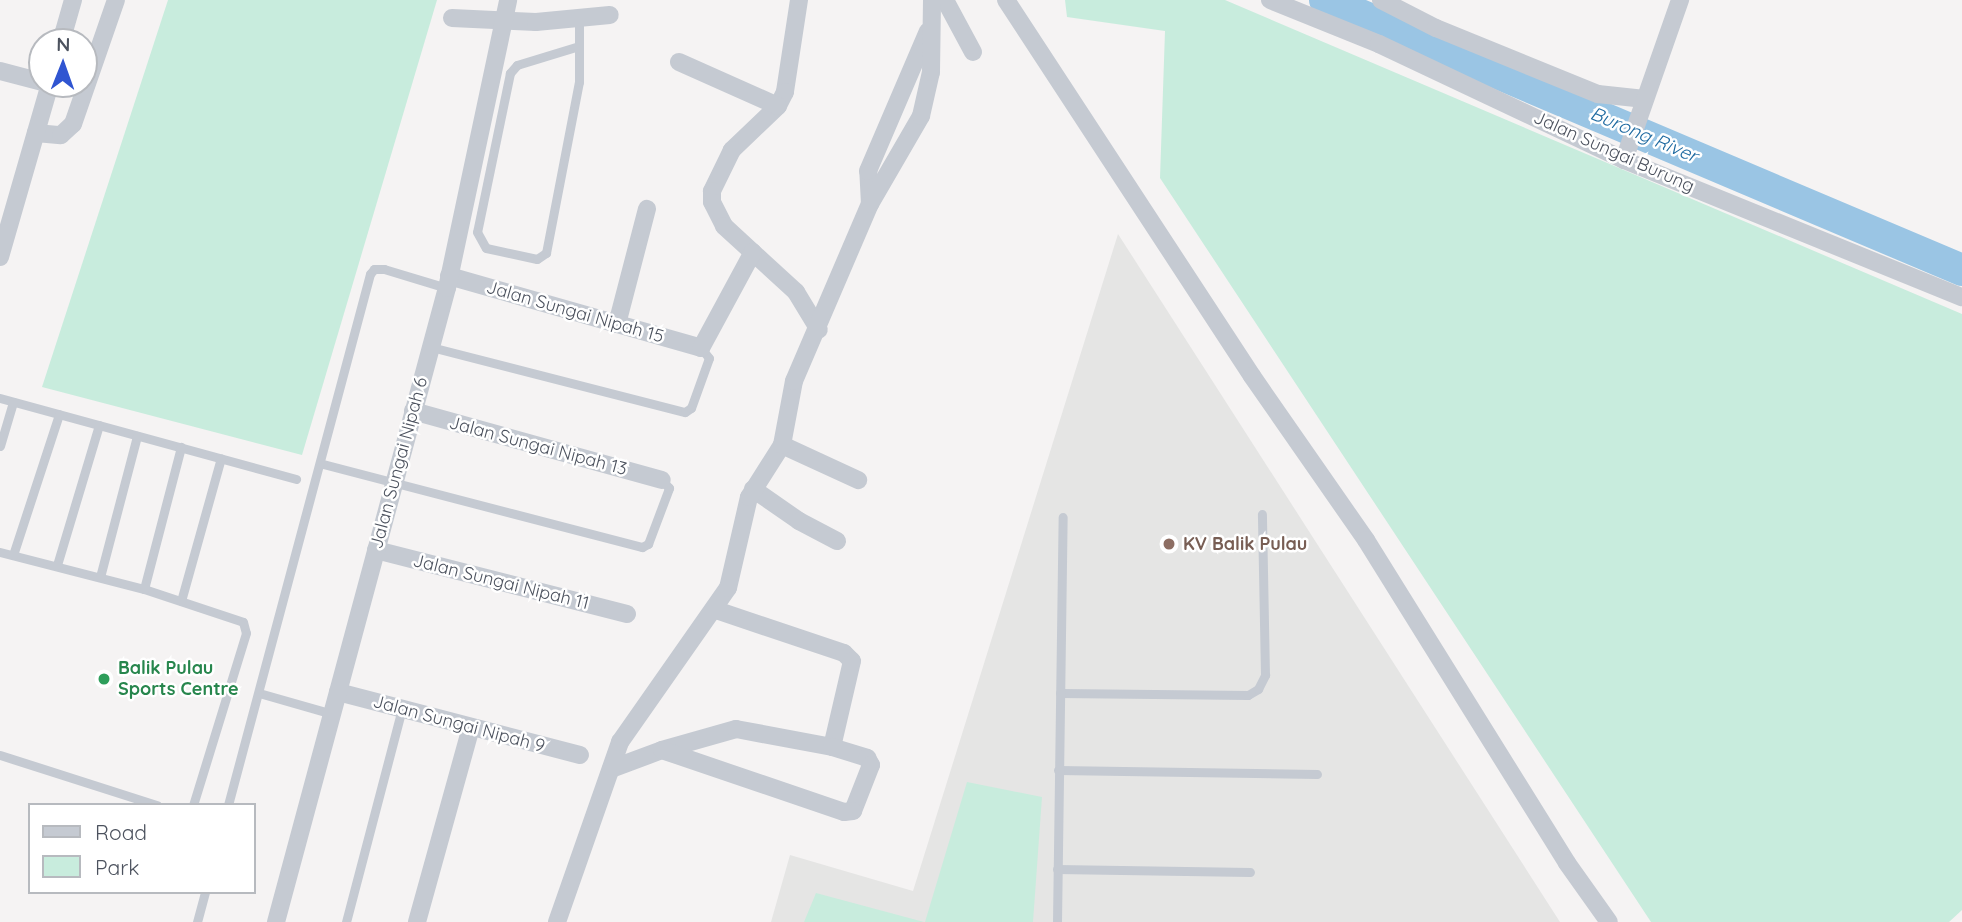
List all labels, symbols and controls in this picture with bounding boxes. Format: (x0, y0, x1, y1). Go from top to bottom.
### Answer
north arrow (28, 28, 98, 98)
text: N (56, 32, 71, 56)
water label: Burong River (1587, 102, 1701, 168)
street label: Jalan Sungai Burung (1530, 107, 1698, 197)
street label: Jalan Sungai Nipah 15 (484, 276, 666, 348)
street label: Jalan Sungai Nipah 6 (366, 375, 432, 551)
street label: Jalan Sungai Nipah 13 (447, 412, 629, 480)
place label: KV Balik Pulau (1183, 533, 1307, 555)
marker: KV Balik Pulau (1161, 536, 1177, 552)
street label: Jalan Sungai Nipah 11 (411, 550, 591, 614)
place label: Balik Pulau Sports Centre (118, 658, 239, 700)
marker: Balik Pulau Sports Centre (96, 671, 112, 687)
street label: Jalan Sungai Nipah 9 (371, 691, 547, 757)
legend (28, 803, 256, 894)
text: Road (95, 819, 147, 845)
text: Park (95, 854, 139, 880)

